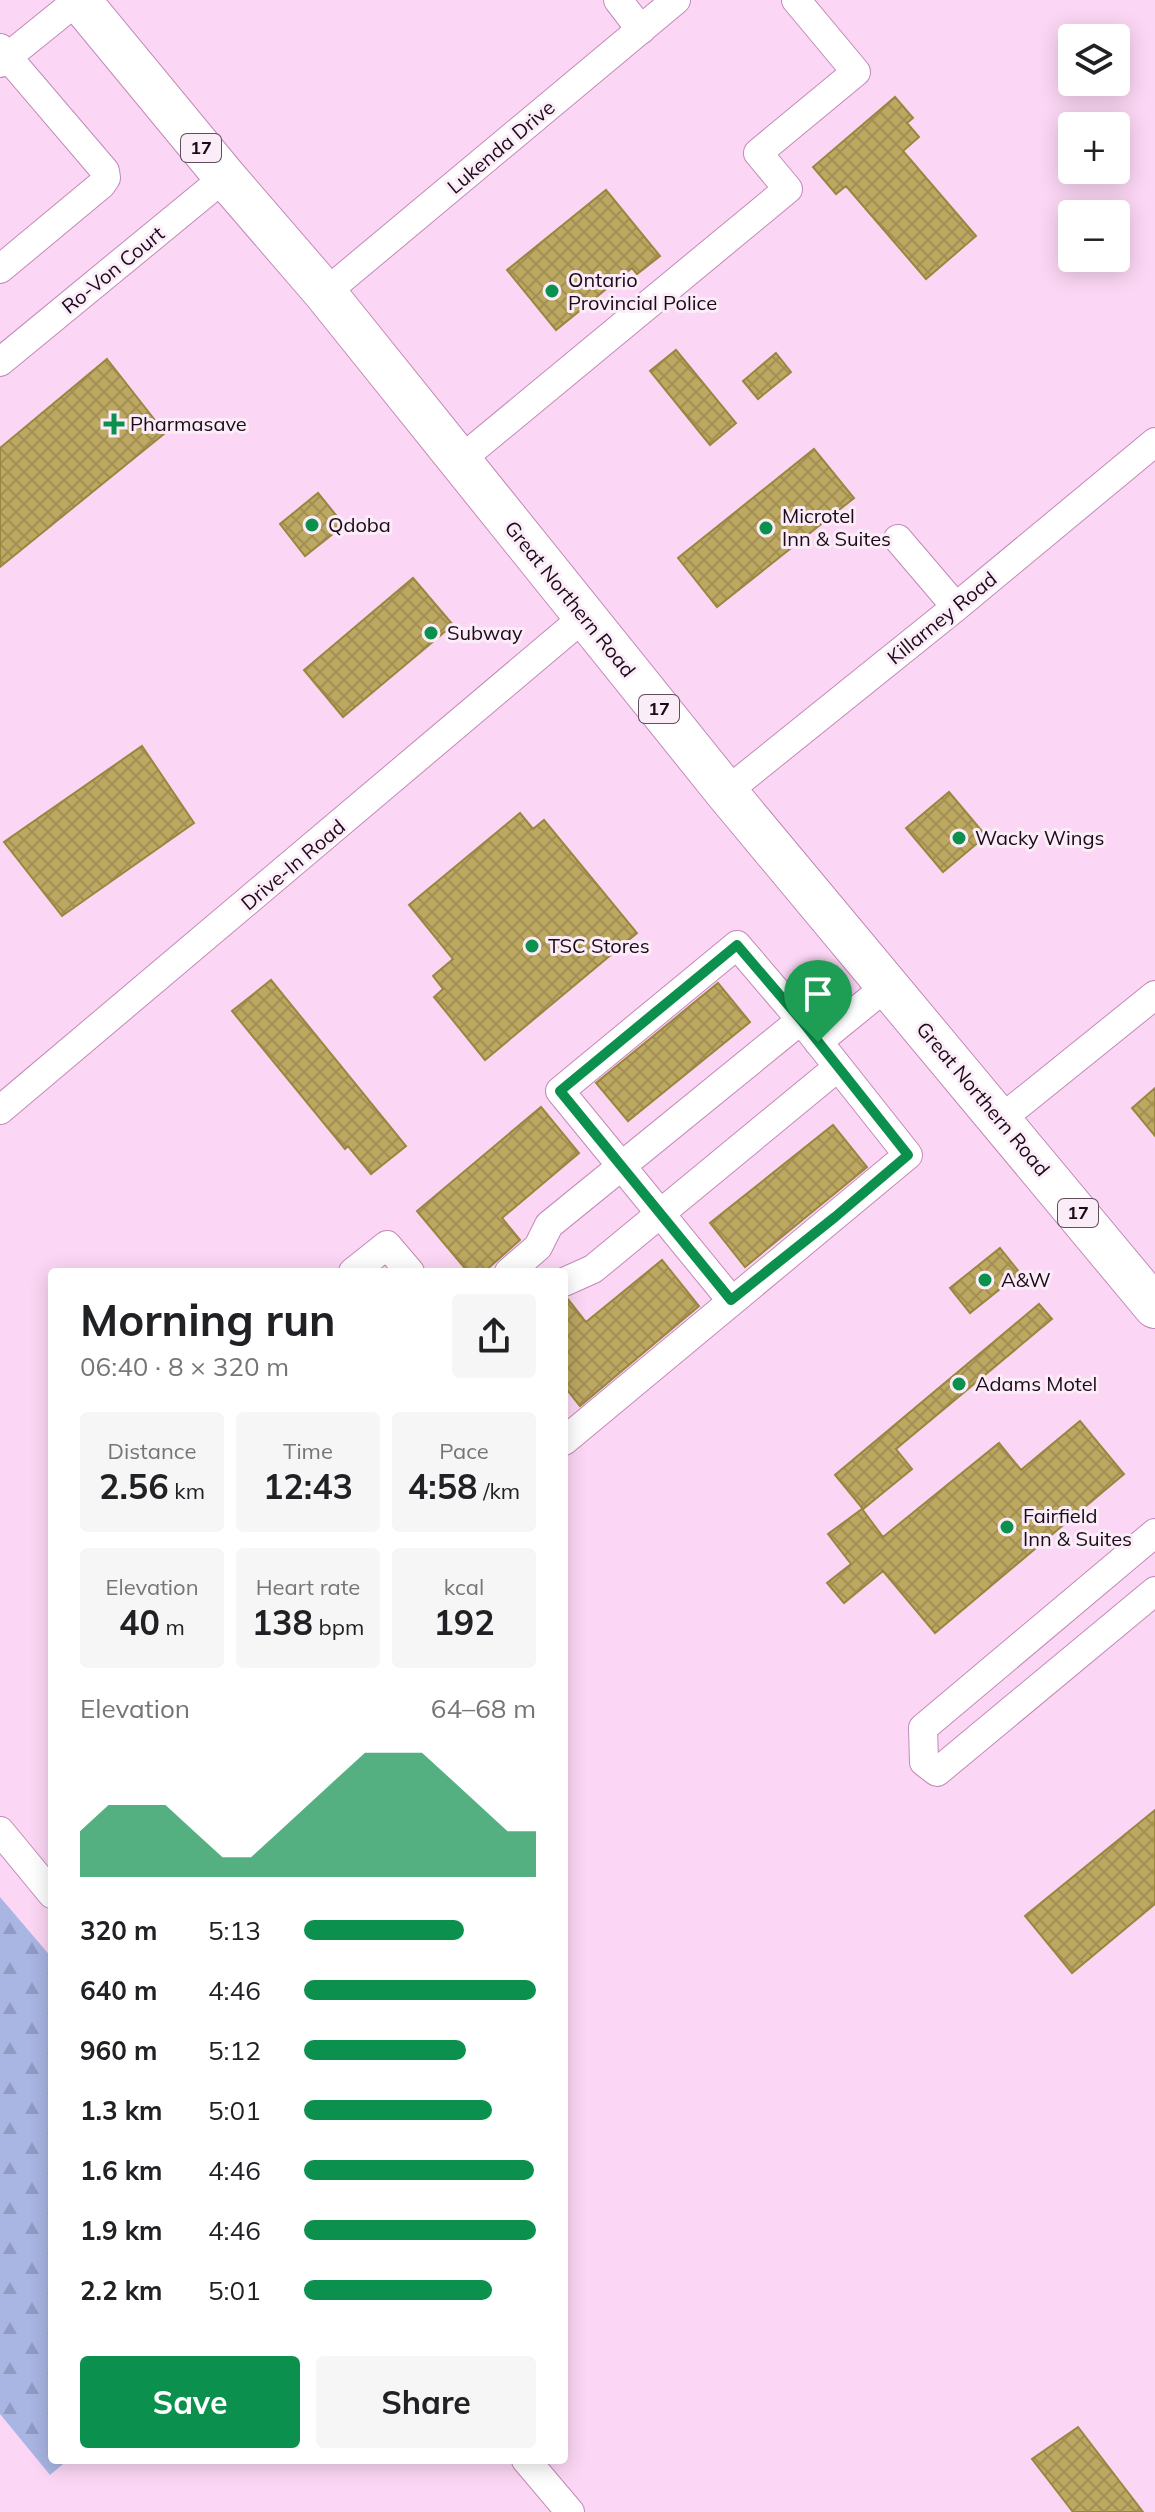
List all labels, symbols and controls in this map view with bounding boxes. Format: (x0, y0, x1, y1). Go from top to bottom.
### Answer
map controls (1058, 24, 1130, 272)
button: layers (1058, 24, 1130, 96)
street label: Lukenda Drive (442, 94, 559, 199)
button: + (1058, 112, 1130, 184)
road number: 17 (181, 134, 221, 162)
button: − (1058, 200, 1130, 272)
street label: Ro-Von Court (56, 221, 169, 319)
place label: Ontario Provincial Police (568, 267, 717, 315)
marker: Ontario Provincial Police (543, 282, 561, 300)
place label: Pharmasave (130, 411, 247, 436)
marker: Pharmasave (105, 415, 123, 433)
place label: Microtel Inn & Suites (782, 503, 891, 551)
place label: Qdoba (328, 512, 391, 537)
street label: Great Northern Road (500, 515, 641, 682)
marker: Qdoba (303, 516, 321, 534)
marker: Microtel Inn & Suites (757, 519, 775, 537)
street label: Killarney Road (882, 566, 1001, 669)
place label: Subway (447, 620, 523, 645)
marker: Subway (422, 624, 440, 642)
road number: 17 (639, 695, 679, 723)
street label: Drive-In Road (236, 814, 350, 915)
place label: Wacky Wings (975, 825, 1105, 850)
marker: Wacky Wings (950, 829, 968, 847)
place label: TSC Stores (548, 933, 650, 958)
marker: TSC Stores (523, 937, 541, 955)
pin (784, 960, 852, 1042)
icon: arrive (796, 972, 840, 1016)
street label: Great Northern Road (912, 1016, 1055, 1181)
road number: 17 (1058, 1199, 1098, 1227)
place label: A&W (1001, 1267, 1051, 1292)
marker: A&W (976, 1271, 994, 1289)
text: Morning run (80, 1292, 336, 1347)
button: share (452, 1294, 536, 1378)
text: 06:40 · 8 × 320 m (80, 1350, 289, 1383)
place label: Adams Motel (975, 1371, 1097, 1396)
marker: Adams Motel (950, 1375, 968, 1393)
text: Distance (108, 1437, 196, 1465)
text: Time (283, 1437, 333, 1465)
text: Pace (439, 1437, 489, 1465)
text: 2.56 (99, 1465, 169, 1508)
text: 12:43 (263, 1465, 353, 1508)
text: 4:58 (408, 1465, 478, 1508)
text: km (169, 1477, 205, 1505)
text: /km (478, 1477, 520, 1505)
place label: Fairfield Inn & Suites (1023, 1503, 1132, 1551)
marker: Fairfield Inn & Suites (998, 1518, 1016, 1536)
text: Elevation (105, 1573, 199, 1601)
text: Heart rate (256, 1573, 360, 1601)
text: kcal (444, 1573, 484, 1601)
text: 40 (119, 1601, 160, 1644)
text: 138 (252, 1601, 313, 1644)
text: 192 (433, 1601, 495, 1644)
text: m (160, 1613, 185, 1641)
text: bpm (313, 1613, 364, 1641)
text: Elevation (80, 1692, 190, 1725)
text: 64–68 m (431, 1692, 536, 1725)
text: 320 m (80, 1914, 157, 1947)
text: 5:13 (208, 1914, 261, 1947)
text: 640 m (80, 1974, 157, 2007)
text: 4:46 (208, 1974, 261, 2007)
text: 960 m (80, 2034, 157, 2067)
text: 5:12 (208, 2034, 261, 2067)
text: 1.3 km (80, 2094, 163, 2127)
text: 5:01 (208, 2094, 261, 2127)
text: 1.6 km (80, 2154, 163, 2187)
text: 4:46 (208, 2154, 261, 2187)
text: 1.9 km (80, 2214, 163, 2247)
text: 4:46 (208, 2214, 261, 2247)
text: 2.2 km (80, 2274, 163, 2307)
text: 5:01 (208, 2274, 261, 2307)
button: Save (80, 2356, 300, 2448)
button: Share (316, 2356, 536, 2448)

